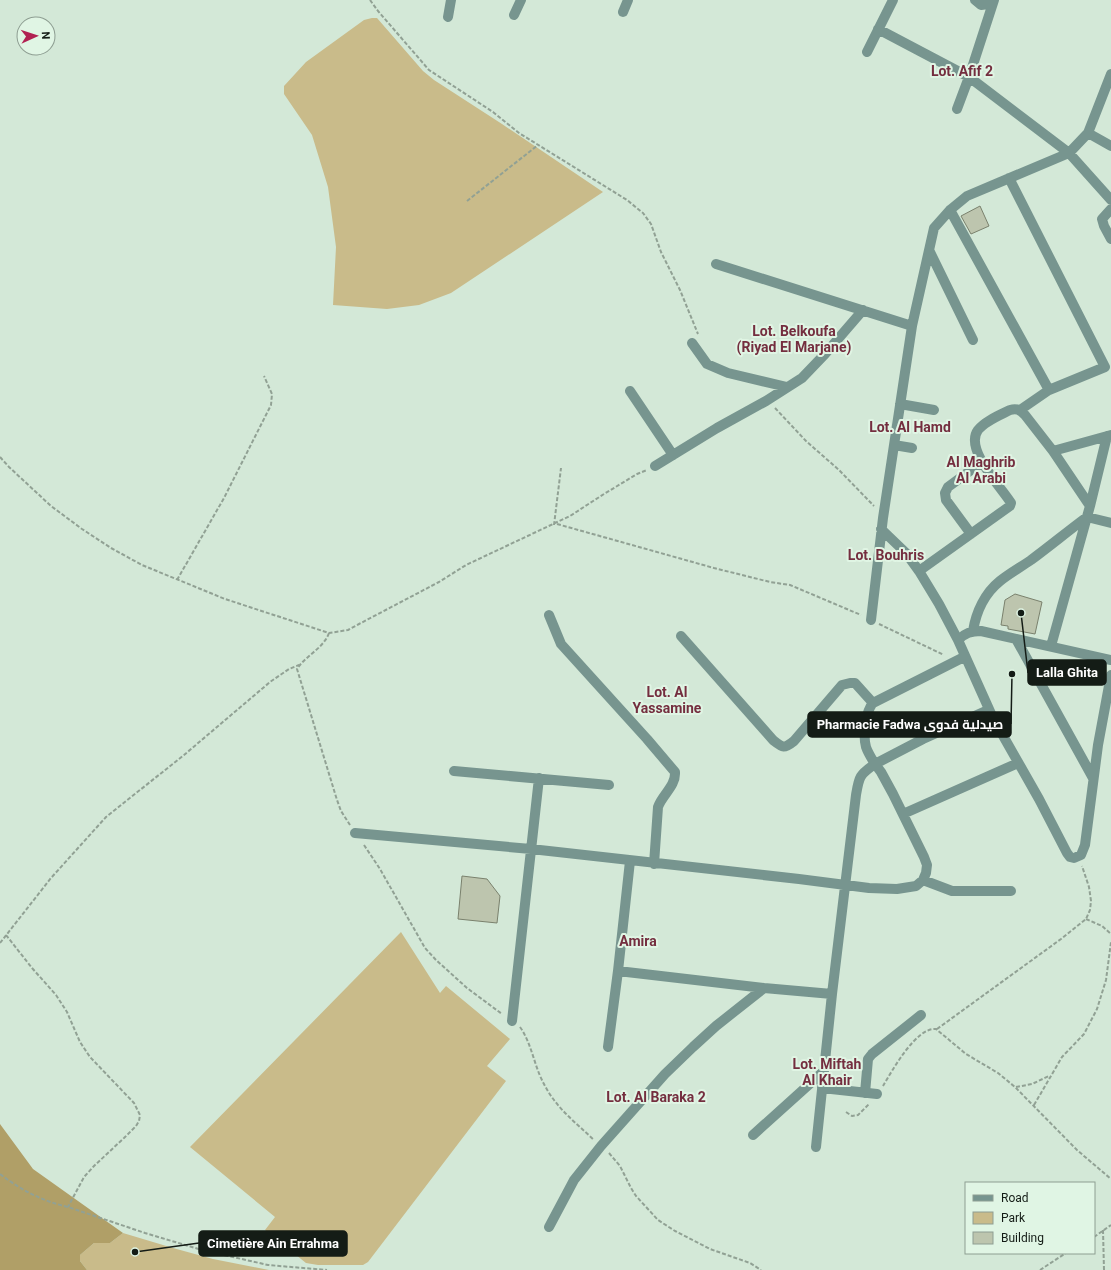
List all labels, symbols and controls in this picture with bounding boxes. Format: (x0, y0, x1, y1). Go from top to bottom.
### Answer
north arrow (16, 16, 56, 56)
text: N (39, 31, 52, 40)
district label: Lot. Afif 2 (931, 63, 993, 79)
district label: Lot. Belkoufa (Riyad El Marjane) (737, 323, 851, 356)
district label: Lot. Al Hamd (869, 419, 951, 435)
district label: Al Maghrib Al Arabi (947, 454, 1016, 486)
district label: Lot. Bouhris (848, 547, 924, 563)
callout: Lalla Ghita (1028, 660, 1106, 685)
text: Lalla Ghita (1036, 665, 1098, 680)
district label: Lot. Al Yassamine (633, 684, 702, 716)
callout: Pharmacie Fadwa صيدلية فدوى (808, 712, 1011, 737)
text: Pharmacie Fadwa صيدلية فدوى (817, 717, 1003, 733)
district label: Amira (619, 933, 657, 949)
district label: Lot. Miftah Al Khair (793, 1056, 862, 1088)
district label: Lot. Al Baraka 2 (606, 1089, 706, 1105)
legend (965, 1182, 1095, 1254)
text: Road (1001, 1191, 1029, 1205)
text: Park (1001, 1211, 1026, 1225)
callout: Cimetière Ain Errahma (199, 1231, 347, 1256)
text: Building (1001, 1231, 1044, 1245)
text: Cimetière Ain Errahma (207, 1236, 339, 1251)

